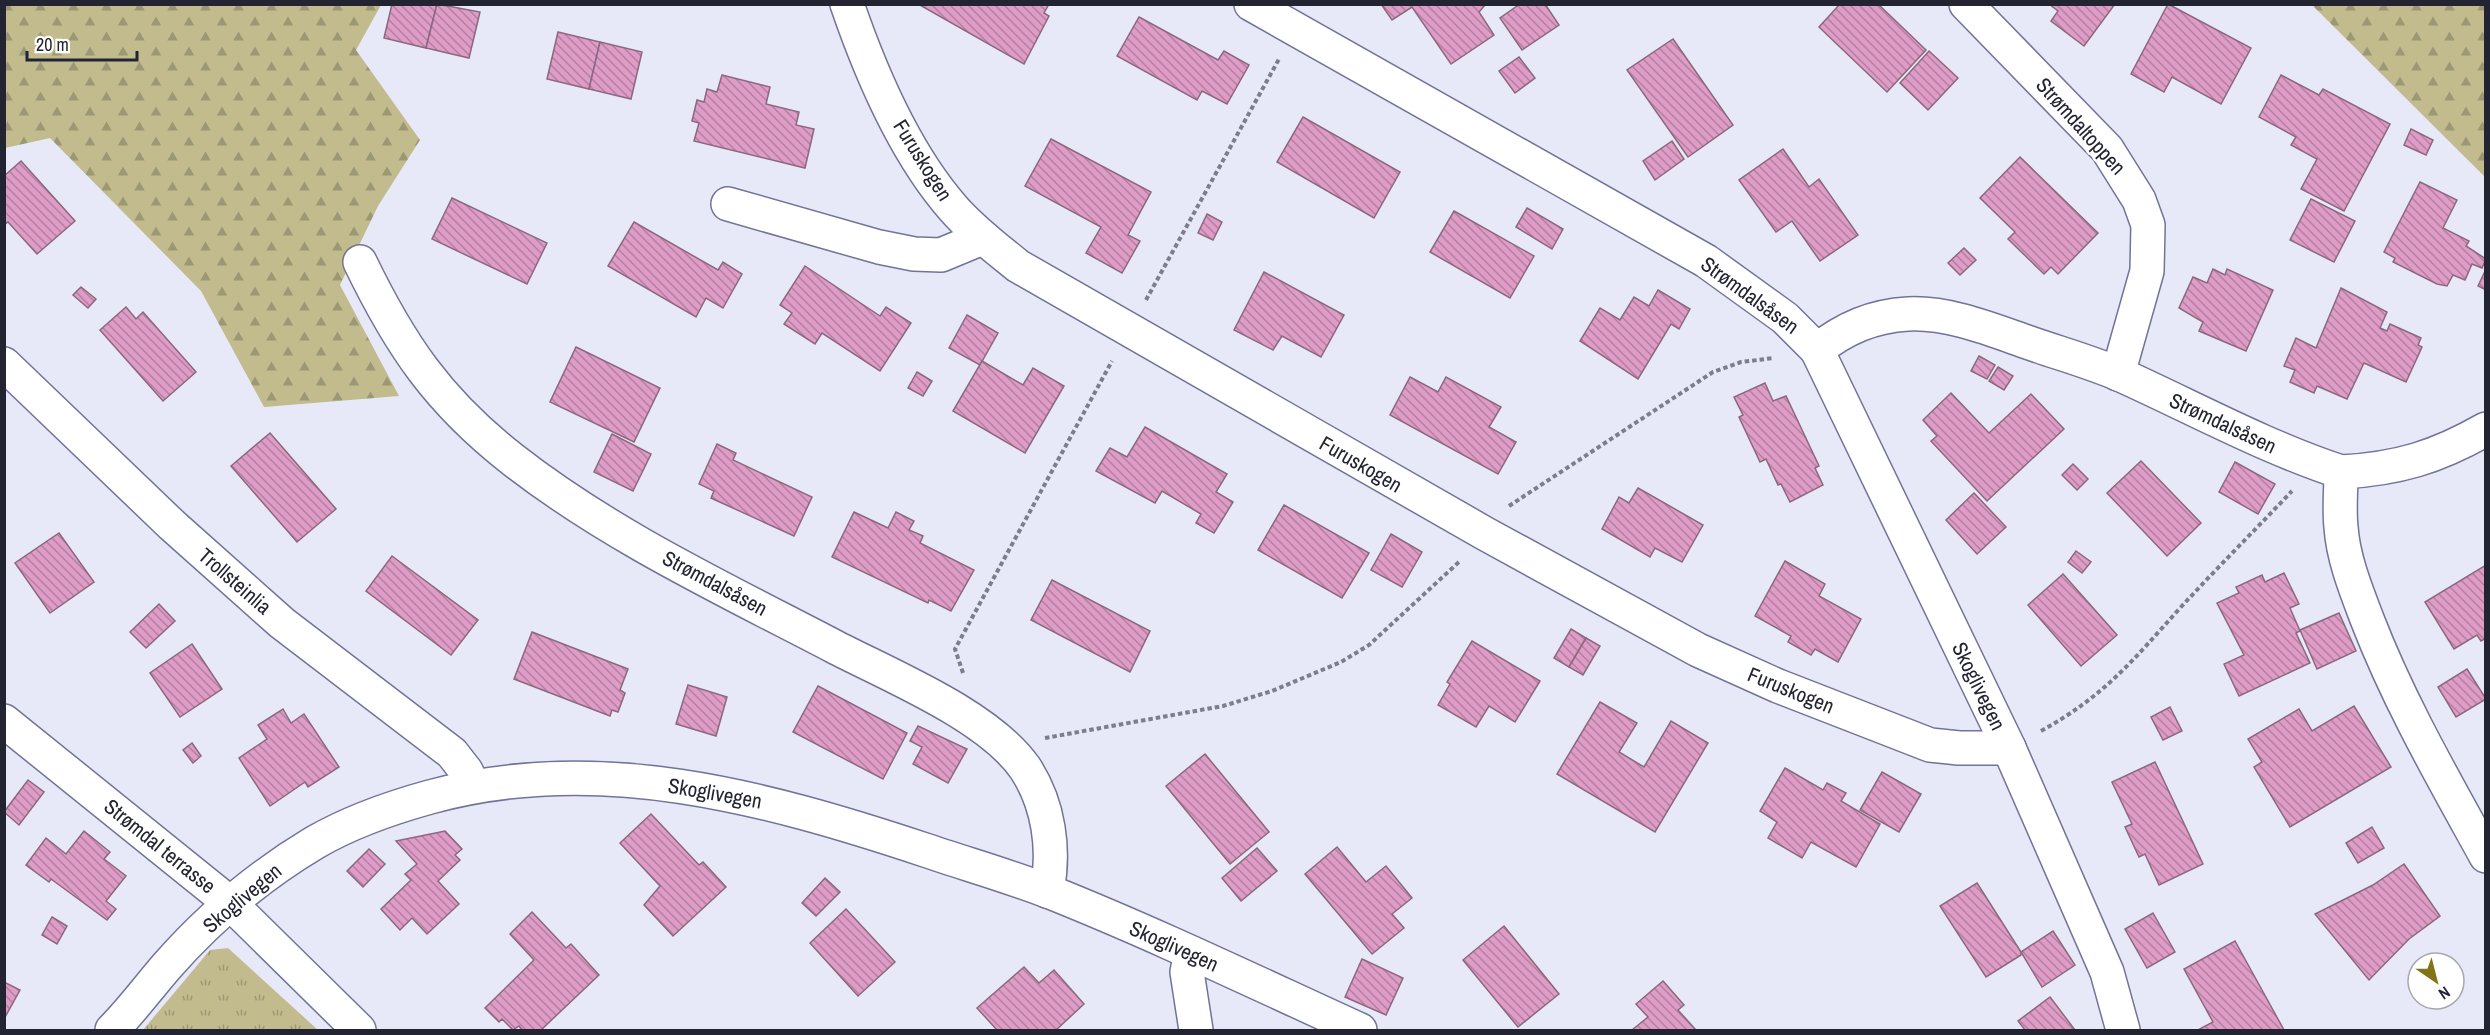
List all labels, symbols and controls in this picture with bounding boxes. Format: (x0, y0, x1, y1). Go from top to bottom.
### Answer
scale bar (27, 24, 136, 62)
text: 20 m (36, 32, 69, 57)
street label: Strømdaltoppen (2030, 71, 2132, 181)
street label: Furuskogen (887, 114, 959, 206)
street label: Strømdalsåsen (1695, 250, 1805, 340)
street label: Strømdalsåsen (2165, 386, 2281, 460)
street label: Furuskogen (1314, 429, 1408, 499)
street label: Trollsteinlia (192, 541, 278, 621)
street label: Strømdalsåsen (657, 543, 773, 623)
street label: Skoglivegen (1945, 637, 2013, 735)
street label: Furuskogen (1743, 660, 1839, 720)
street label: Skoglivegen (666, 770, 764, 816)
street label: Strømdal terrasse (98, 792, 222, 900)
street label: Skoglivegen (196, 856, 288, 940)
street label: Skoglivegen (1125, 913, 1223, 979)
north arrow (2406, 951, 2466, 1011)
text: N (2434, 982, 2455, 1005)

